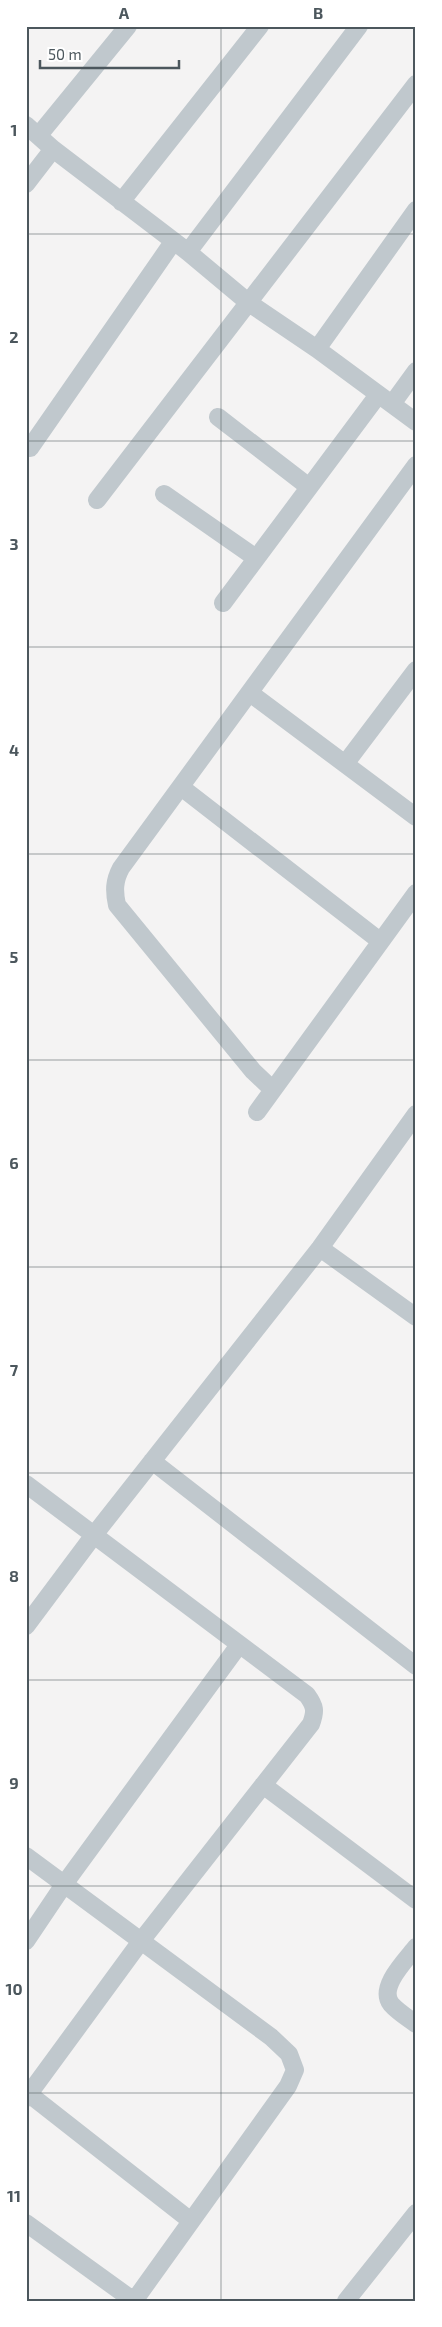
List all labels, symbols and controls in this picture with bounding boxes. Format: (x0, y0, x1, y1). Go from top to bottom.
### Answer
text: A (119, 3, 130, 22)
text: B (313, 3, 323, 22)
scale bar (40, 38, 179, 70)
text: 50 m (48, 45, 82, 63)
text: 1 (11, 120, 17, 139)
text: 2 (9, 327, 19, 346)
text: 3 (9, 534, 19, 553)
text: 4 (9, 740, 19, 759)
text: 5 (10, 947, 19, 966)
text: 6 (9, 1153, 19, 1172)
text: 7 (10, 1360, 19, 1379)
text: 8 (9, 1566, 19, 1585)
text: 9 (9, 1773, 19, 1792)
text: 10 (5, 1979, 23, 1998)
text: 11 (7, 2186, 21, 2205)

